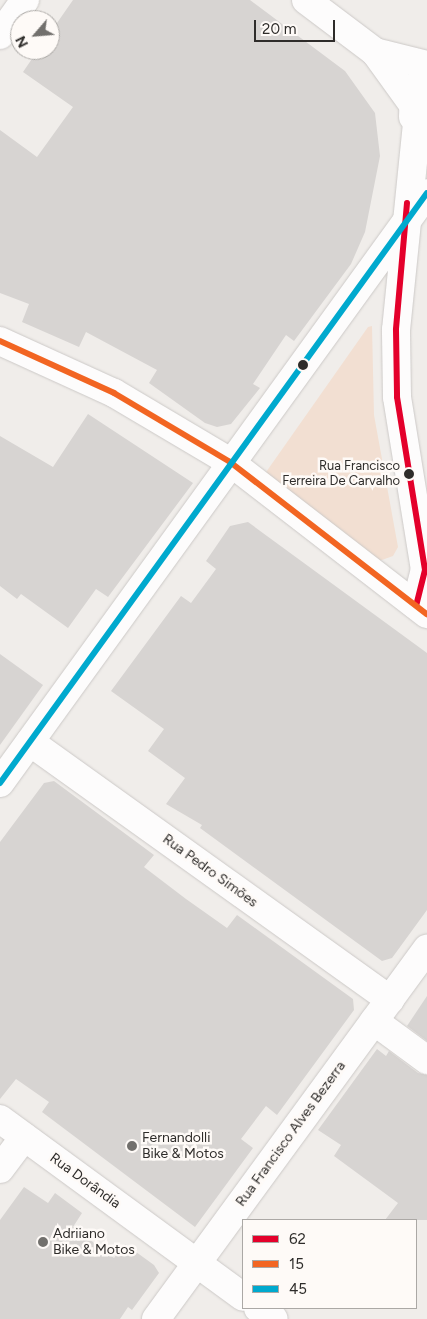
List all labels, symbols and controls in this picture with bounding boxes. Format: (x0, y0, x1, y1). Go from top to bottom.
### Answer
north arrow (10, 10, 60, 60)
scale bar (257, 10, 338, 42)
text: 20 m (262, 20, 296, 38)
text: N (12, 33, 32, 50)
unlabelled marker (298, 360, 308, 370)
place label: Rua Francisco Ferreira De Carvalho (282, 459, 400, 490)
marker: Rua Francisco Ferreira De Carvalho (404, 469, 414, 479)
street label: Rua Pedro Simões (159, 831, 261, 911)
street label: Rua Francisco Alves Bezerra (233, 1058, 349, 1210)
place label: Fernandolli Bike & Motos (142, 1130, 224, 1162)
marker: Fernandolli Bike & Motos (126, 1140, 138, 1152)
street label: Rua Dorândia (46, 1150, 124, 1212)
legend (242, 1219, 417, 1309)
place label: Adriiano Bike & Motos (53, 1226, 135, 1258)
text: 62 (289, 1230, 306, 1248)
marker: Adriiano Bike & Motos (37, 1236, 49, 1248)
text: 15 (289, 1255, 304, 1273)
text: 45 (289, 1280, 307, 1298)

